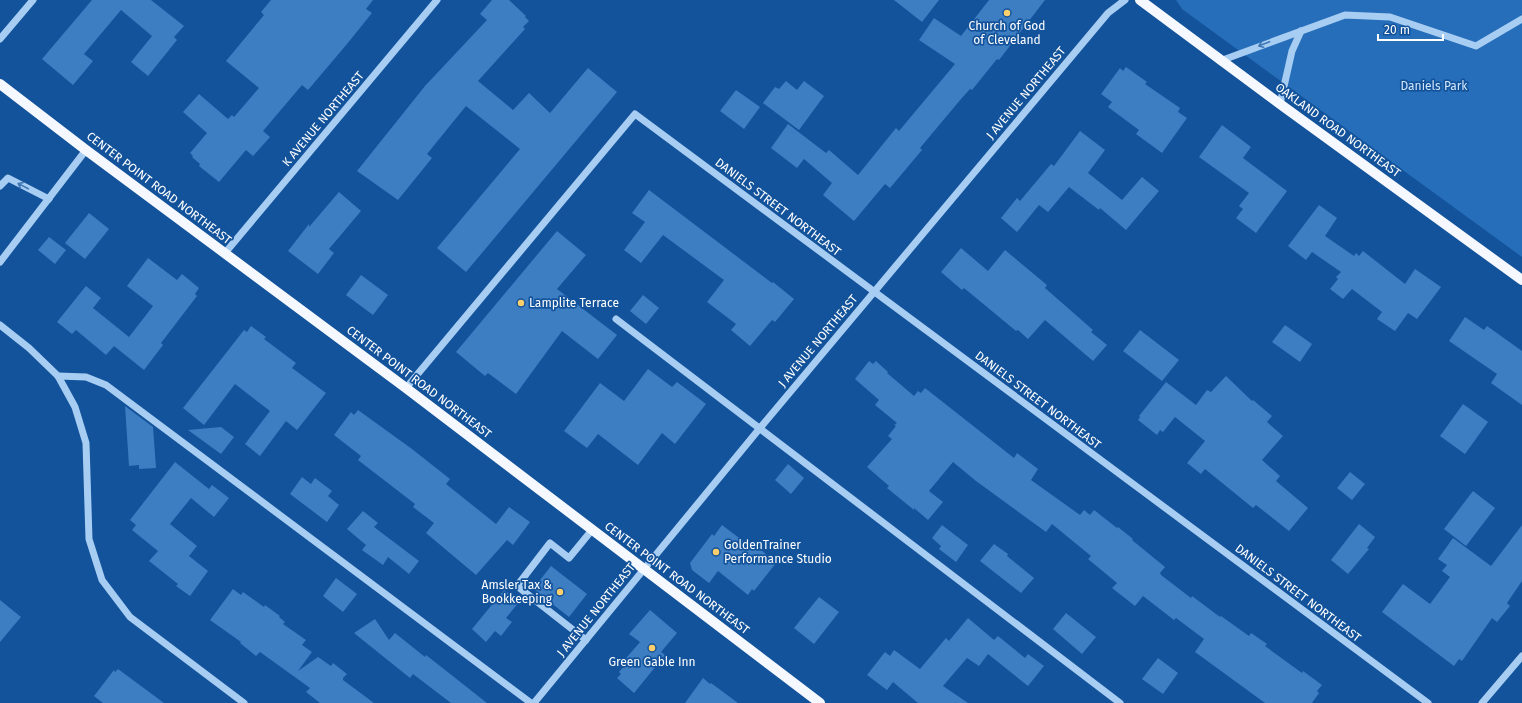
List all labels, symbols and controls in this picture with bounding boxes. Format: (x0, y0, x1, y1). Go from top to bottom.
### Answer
marker: Church of God of Cleveland (1002, 8, 1012, 18)
scale bar (1378, 16, 1443, 42)
place label: Church of God of Cleveland (969, 19, 1045, 47)
text: 20 m (1384, 23, 1410, 37)
one-way arrow (1259, 41, 1271, 49)
street label: J AVENUE NORTHEAST (983, 43, 1069, 142)
street label: K AVENUE NORTHEAST (279, 68, 367, 169)
park label: Daniels Park (1400, 79, 1468, 93)
street label: OAKLAND ROAD NORTHEAST (1273, 80, 1404, 180)
street label: CENTER POINT ROAD NORTHEAST (84, 129, 235, 248)
street label: DANIELS STREET NORTHEAST (712, 155, 844, 259)
one-way arrow (17, 181, 29, 189)
street label: J AVENUE NORTHEAST (775, 291, 861, 390)
place label: Lamplite Terrace (529, 296, 619, 310)
marker: Lamplite Terrace (516, 298, 526, 308)
street label: CENTER POINT ROAD NORTHEAST (344, 323, 495, 442)
street label: DANIELS STREET NORTHEAST (972, 348, 1104, 452)
street label: CENTER POINT ROAD NORTHEAST (602, 519, 753, 638)
place label: GoldenTrainer Performance Studio (724, 538, 832, 566)
street label: DANIELS STREET NORTHEAST (1232, 541, 1364, 645)
marker: GoldenTrainer Performance Studio (711, 547, 721, 557)
street label: J AVENUE NORTHEAST (554, 560, 638, 659)
place label: Amsler Tax & Bookkeeping (482, 578, 553, 606)
marker: Amsler Tax & Bookkeeping (555, 587, 565, 597)
marker: Green Gable Inn (647, 643, 657, 653)
place label: Green Gable Inn (608, 655, 696, 669)

